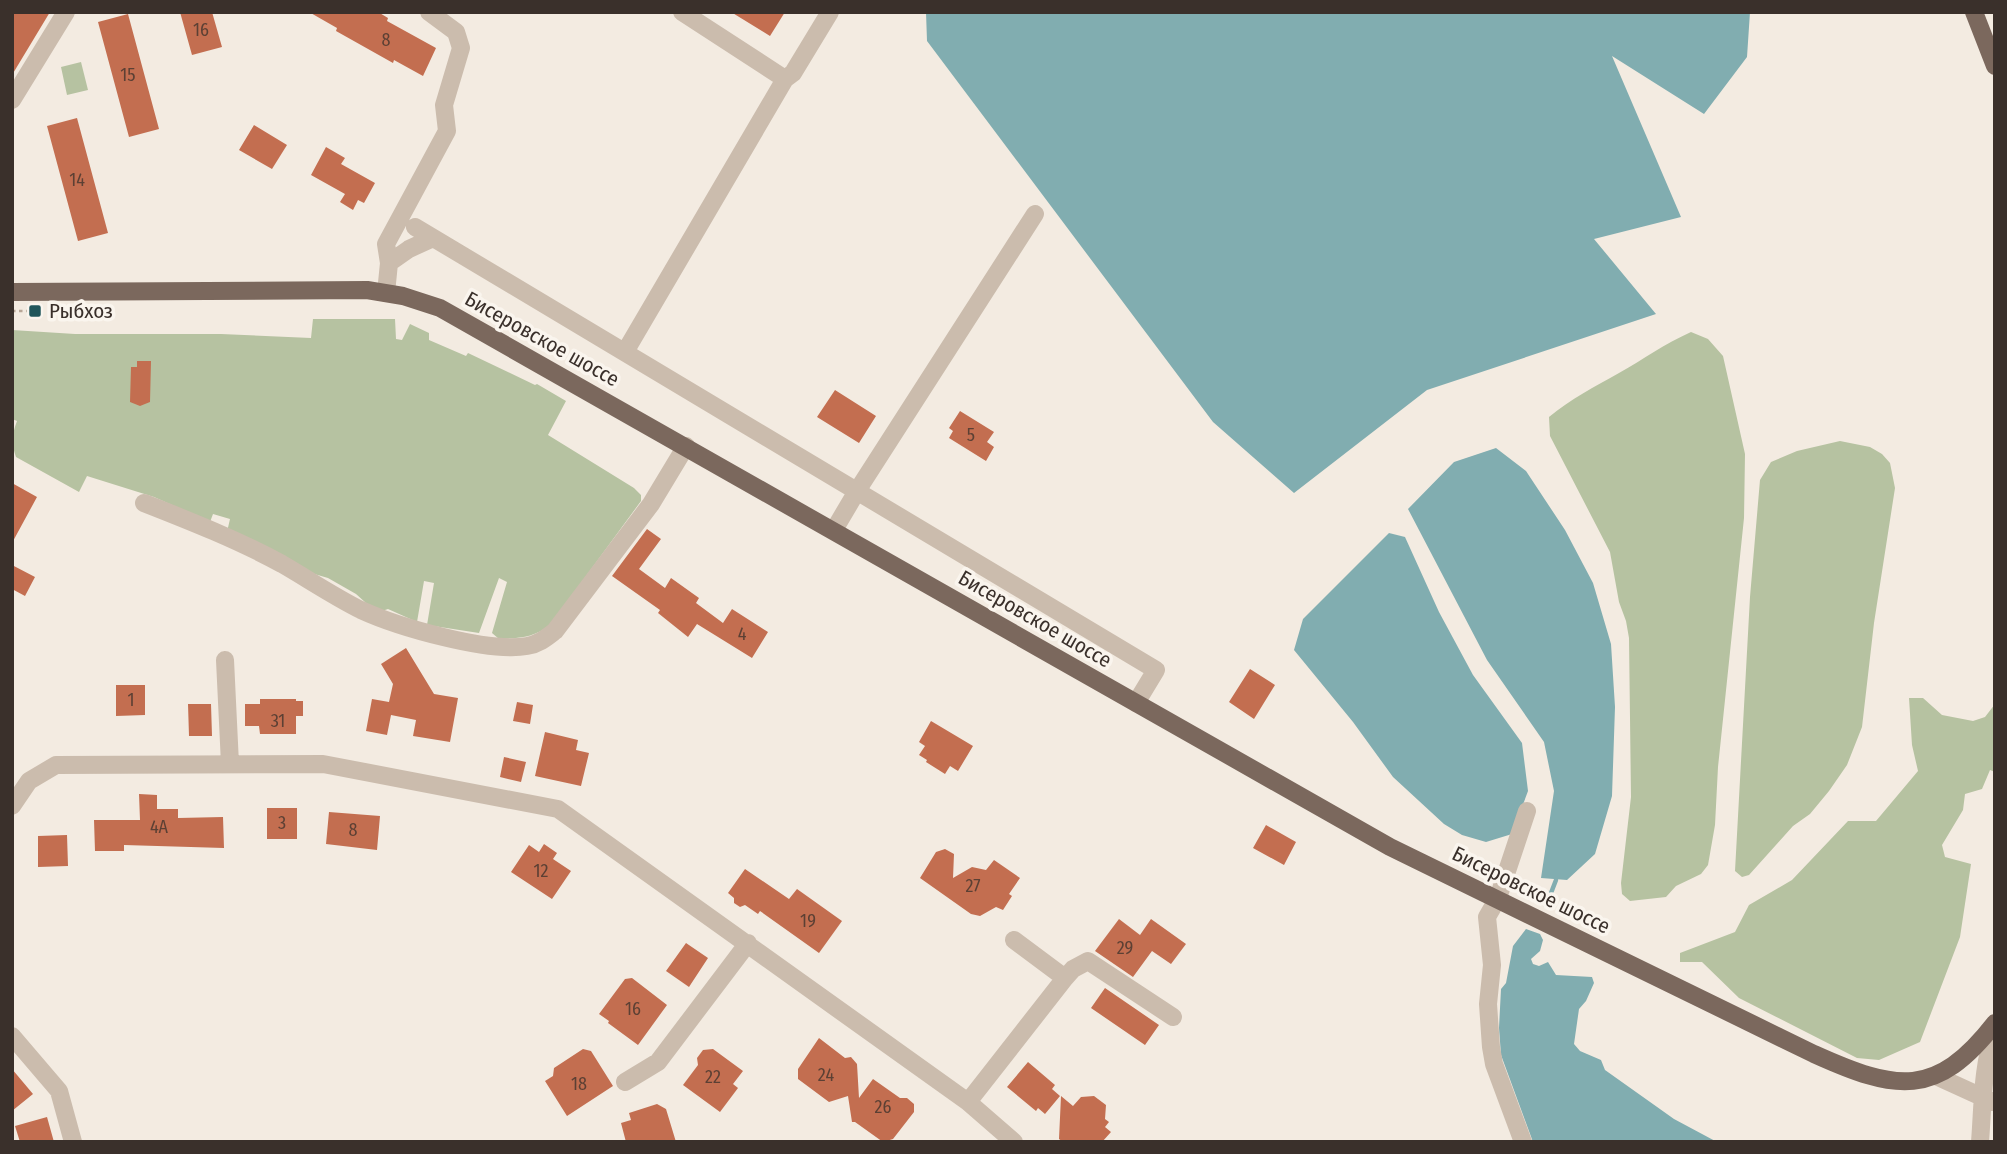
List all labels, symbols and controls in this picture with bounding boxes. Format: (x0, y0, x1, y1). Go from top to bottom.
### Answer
house number: 16 (193, 19, 209, 41)
house number: 8 (382, 29, 391, 51)
house number: 15 (120, 64, 136, 86)
house number: 14 (69, 169, 85, 191)
street label: Бисеровское шоссе (460, 286, 624, 392)
place label: Рыбхоз (49, 298, 113, 324)
marker: Рыбхоз (27, 303, 43, 319)
house number: 5 (967, 424, 975, 446)
street label: Бисеровское шоссе (954, 565, 1116, 673)
house number: 4 (738, 623, 747, 645)
house number: 1 (127, 689, 135, 711)
house number: 31 (271, 710, 285, 732)
house number: 3 (278, 812, 286, 834)
house number: 4А (150, 816, 169, 838)
house number: 8 (349, 819, 358, 841)
street label: Бисеровское шоссе (1448, 840, 1614, 940)
house number: 12 (534, 860, 549, 882)
house number: 27 (965, 875, 981, 897)
house number: 19 (800, 910, 816, 932)
house number: 29 (1117, 937, 1133, 959)
house number: 16 (625, 998, 641, 1020)
house number: 24 (818, 1064, 834, 1086)
house number: 22 (705, 1066, 721, 1088)
house number: 18 (571, 1073, 587, 1095)
house number: 26 (875, 1096, 892, 1118)

